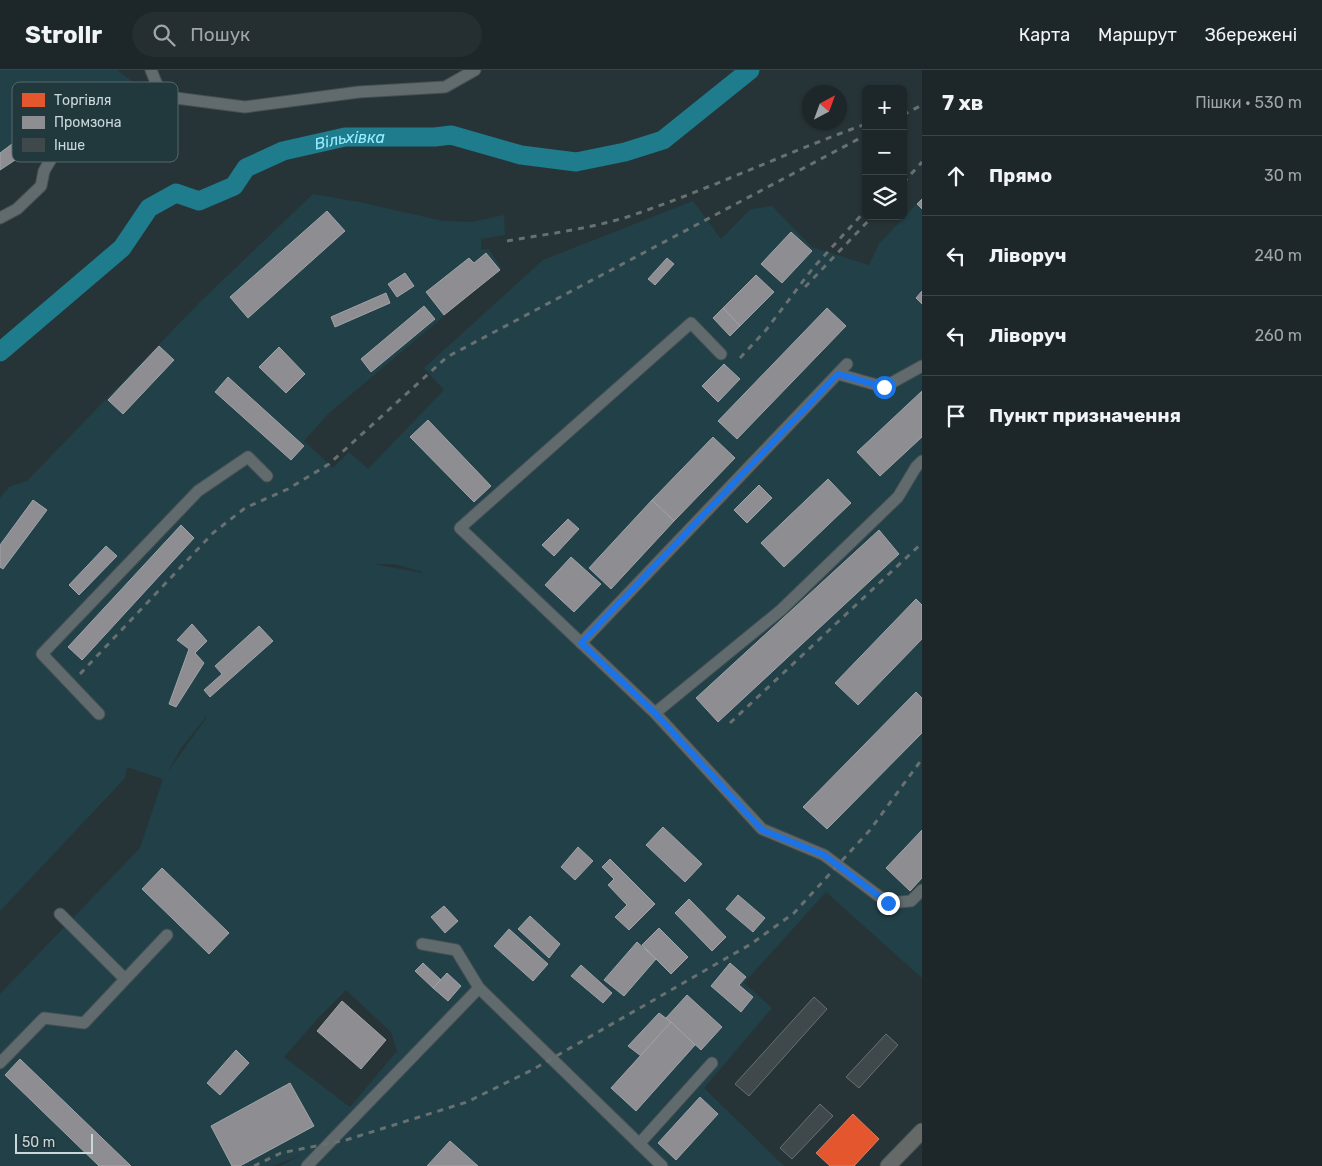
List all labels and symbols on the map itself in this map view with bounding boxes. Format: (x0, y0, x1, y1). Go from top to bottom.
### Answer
legend (12, 82, 178, 162)
north arrow (802, 85, 847, 130)
text: Торгівля (54, 92, 112, 109)
text: Промзона (54, 114, 121, 131)
water label: Вільхівка (312, 128, 385, 154)
text: Інше (54, 137, 85, 154)
route start (873, 376, 896, 399)
route end (877, 892, 900, 915)
scale bar (15, 1131, 92, 1154)

